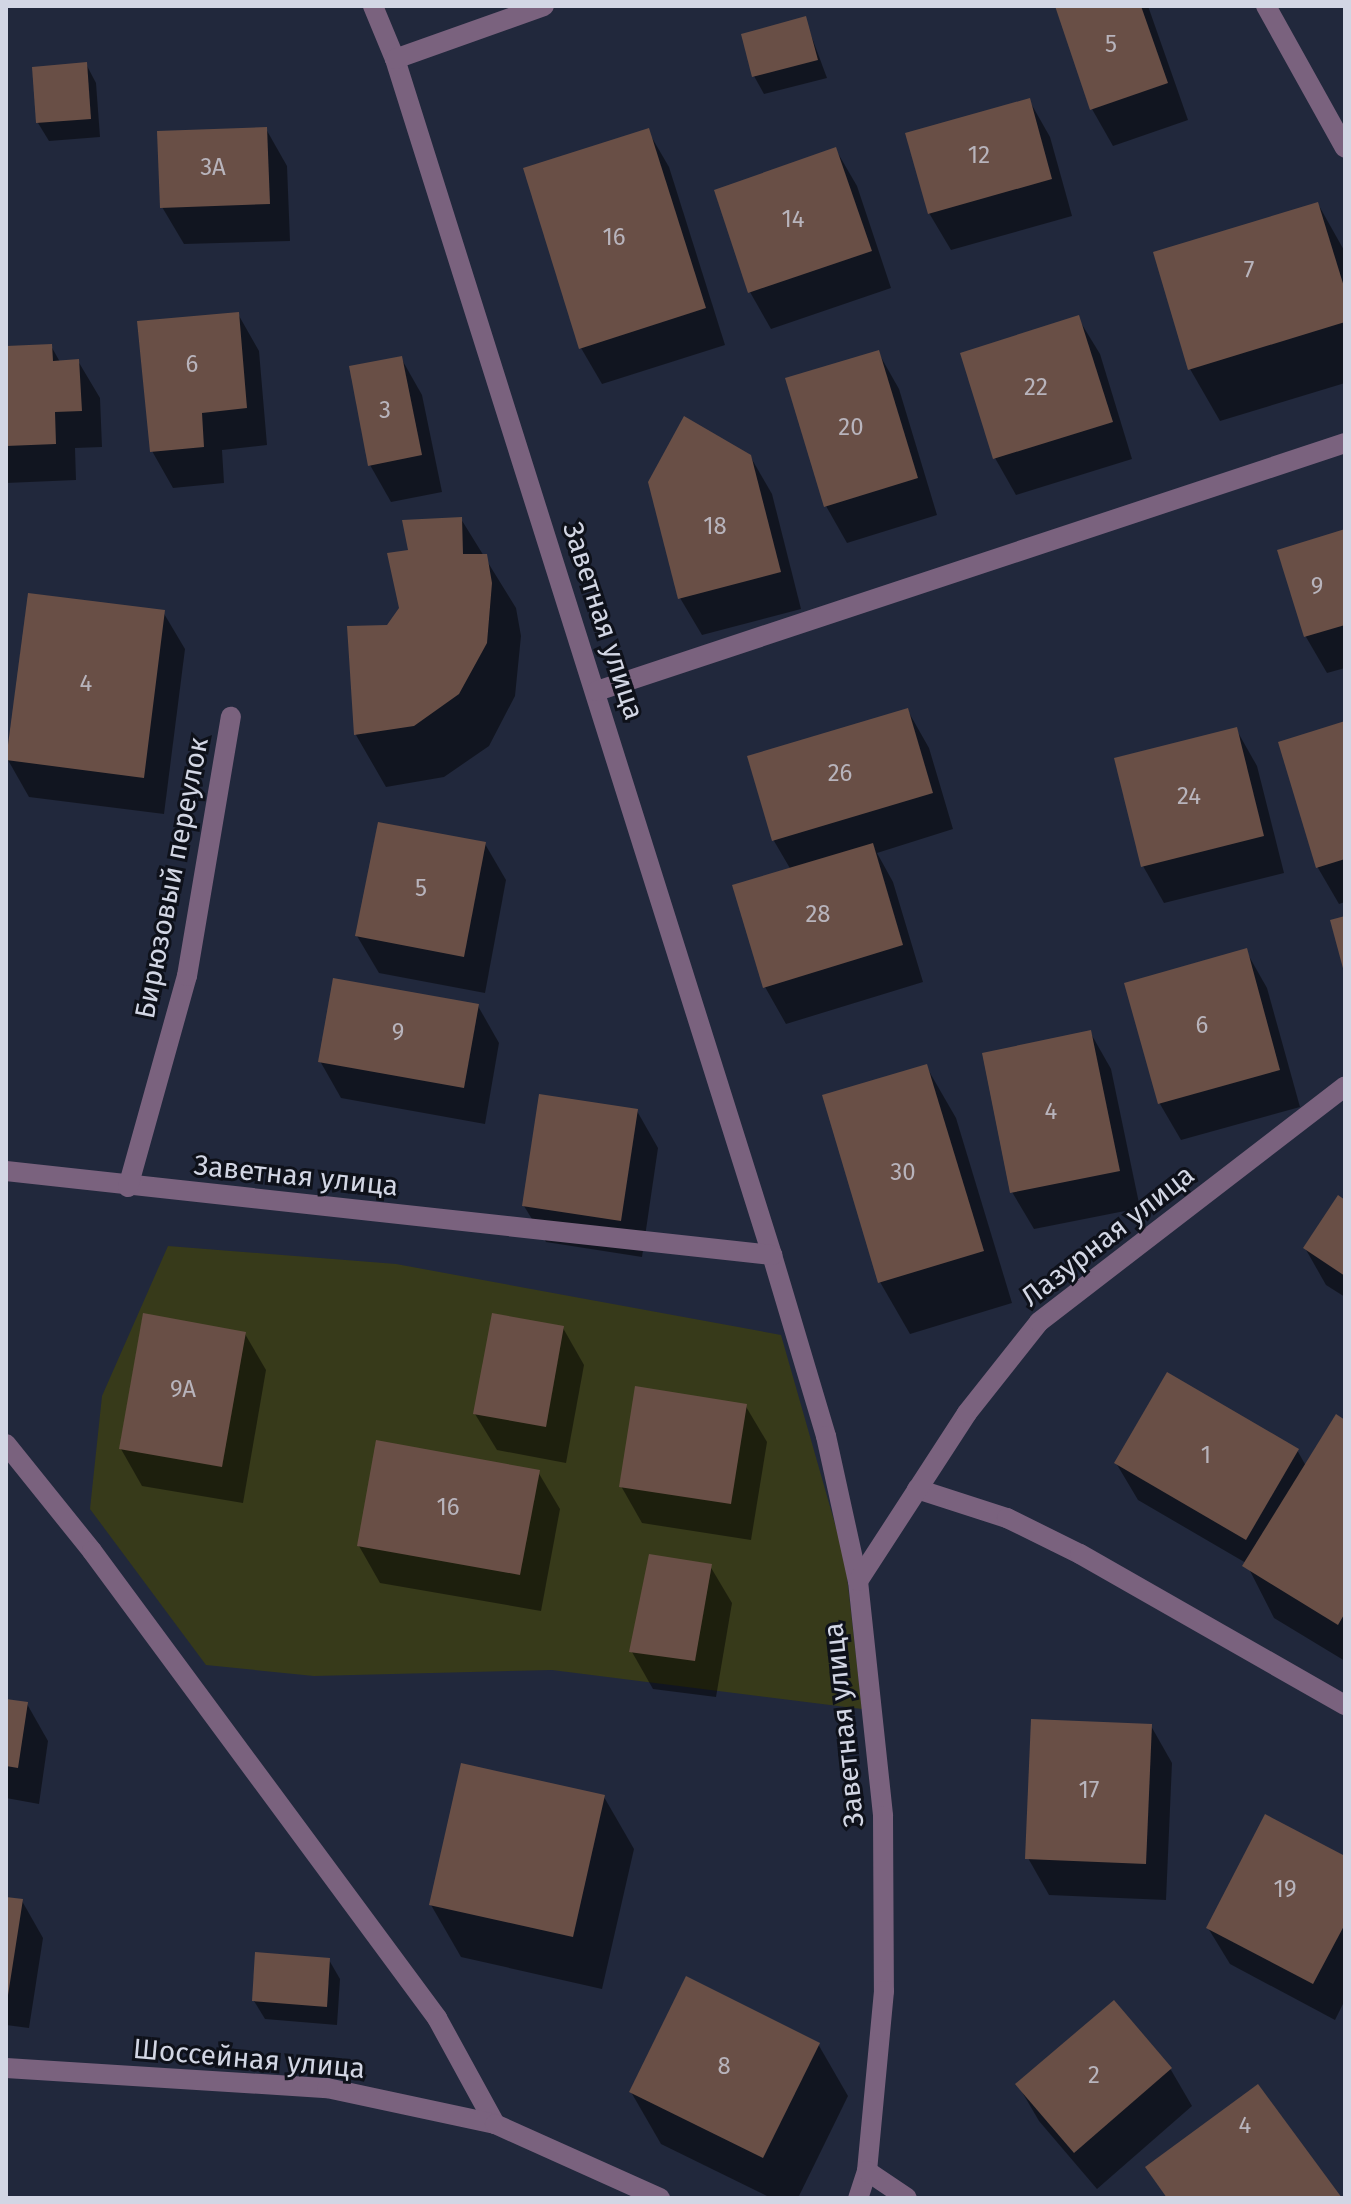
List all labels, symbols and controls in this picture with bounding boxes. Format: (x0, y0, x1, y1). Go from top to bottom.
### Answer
house number: 5 (1105, 31, 1117, 59)
house number: 12 (968, 142, 990, 170)
house number: 3А (200, 154, 226, 182)
house number: 14 (781, 206, 805, 234)
house number: 16 (602, 224, 626, 252)
house number: 7 (1244, 257, 1254, 285)
house number: 6 (186, 351, 198, 379)
house number: 22 (1024, 374, 1048, 402)
house number: 3 (379, 397, 391, 425)
house number: 20 (838, 414, 864, 442)
house number: 18 (703, 513, 727, 541)
street label: Заветная улица (555, 518, 651, 724)
house number: 9 (1311, 573, 1323, 601)
house number: 4 (80, 670, 92, 698)
street label: Бирюзовый переулок (128, 735, 216, 1021)
house number: 26 (828, 760, 852, 788)
house number: 24 (1177, 783, 1201, 811)
house number: 5 (415, 875, 427, 903)
house number: 28 (805, 901, 831, 929)
house number: 6 (1196, 1012, 1208, 1040)
house number: 9 (392, 1019, 404, 1047)
house number: 4 (1045, 1098, 1057, 1126)
street label: Заветная улица (192, 1149, 400, 1203)
street label: Лазурная улица (1015, 1158, 1201, 1314)
house number: 30 (890, 1159, 916, 1187)
house number: 9А (170, 1376, 196, 1404)
house number: 1 (1201, 1442, 1211, 1470)
house number: 16 (436, 1494, 460, 1522)
street label: Заветная улица (817, 1621, 871, 1829)
house number: 17 (1078, 1777, 1100, 1805)
house number: 19 (1274, 1876, 1296, 1904)
street label: Шоссейная улица (132, 2032, 366, 2086)
house number: 8 (717, 2053, 731, 2081)
house number: 2 (1088, 2062, 1100, 2090)
house number: 4 (1239, 2112, 1251, 2140)

